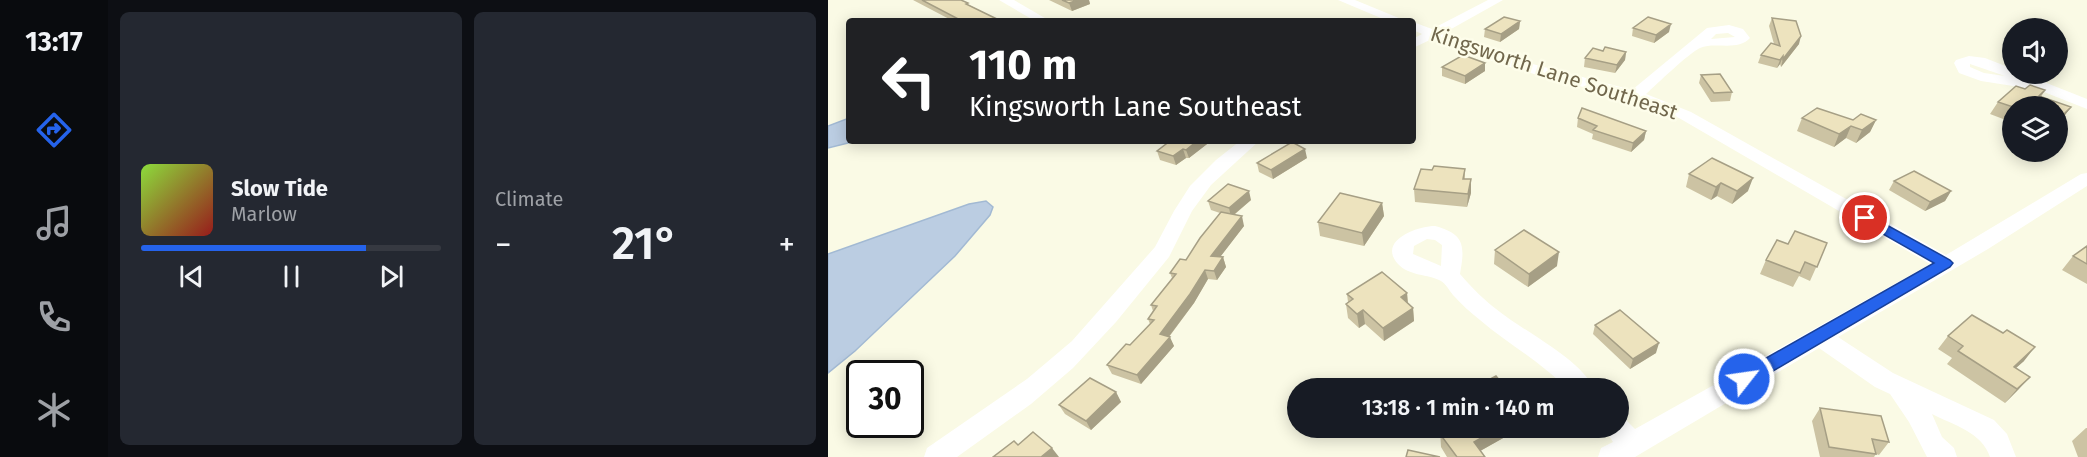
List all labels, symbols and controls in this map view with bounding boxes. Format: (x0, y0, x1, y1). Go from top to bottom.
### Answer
map controls (2002, 18, 2068, 162)
button: sound (2002, 18, 2068, 84)
street label: Kingsworth Lane Southeast (1427, 21, 1681, 125)
text: 13:17 (25, 26, 83, 58)
text: 110 m (969, 40, 1077, 90)
icon: left (870, 42, 948, 120)
text: Kingsworth Lane Southeast (969, 91, 1301, 123)
button: layers (2002, 96, 2068, 162)
icon: directions (33, 109, 75, 151)
text: Slow Tide (231, 175, 328, 202)
text: Climate (495, 187, 563, 211)
pin (1839, 192, 1890, 243)
icon: arrive (1848, 201, 1881, 234)
icon: music (33, 202, 75, 244)
text: Marlow (231, 202, 297, 226)
text: 21° (612, 217, 678, 271)
text: − (495, 225, 512, 265)
text: + (779, 225, 795, 265)
icon: previous (175, 260, 208, 293)
icon: pause (275, 260, 308, 293)
icon: next (375, 260, 408, 293)
icon: phone (33, 296, 75, 338)
position arrow (1712, 347, 1776, 411)
speed limit sign: 30 (846, 360, 924, 438)
icon: climate (33, 389, 75, 431)
text: 13:18 · 1 min · 140 m (1362, 394, 1554, 421)

